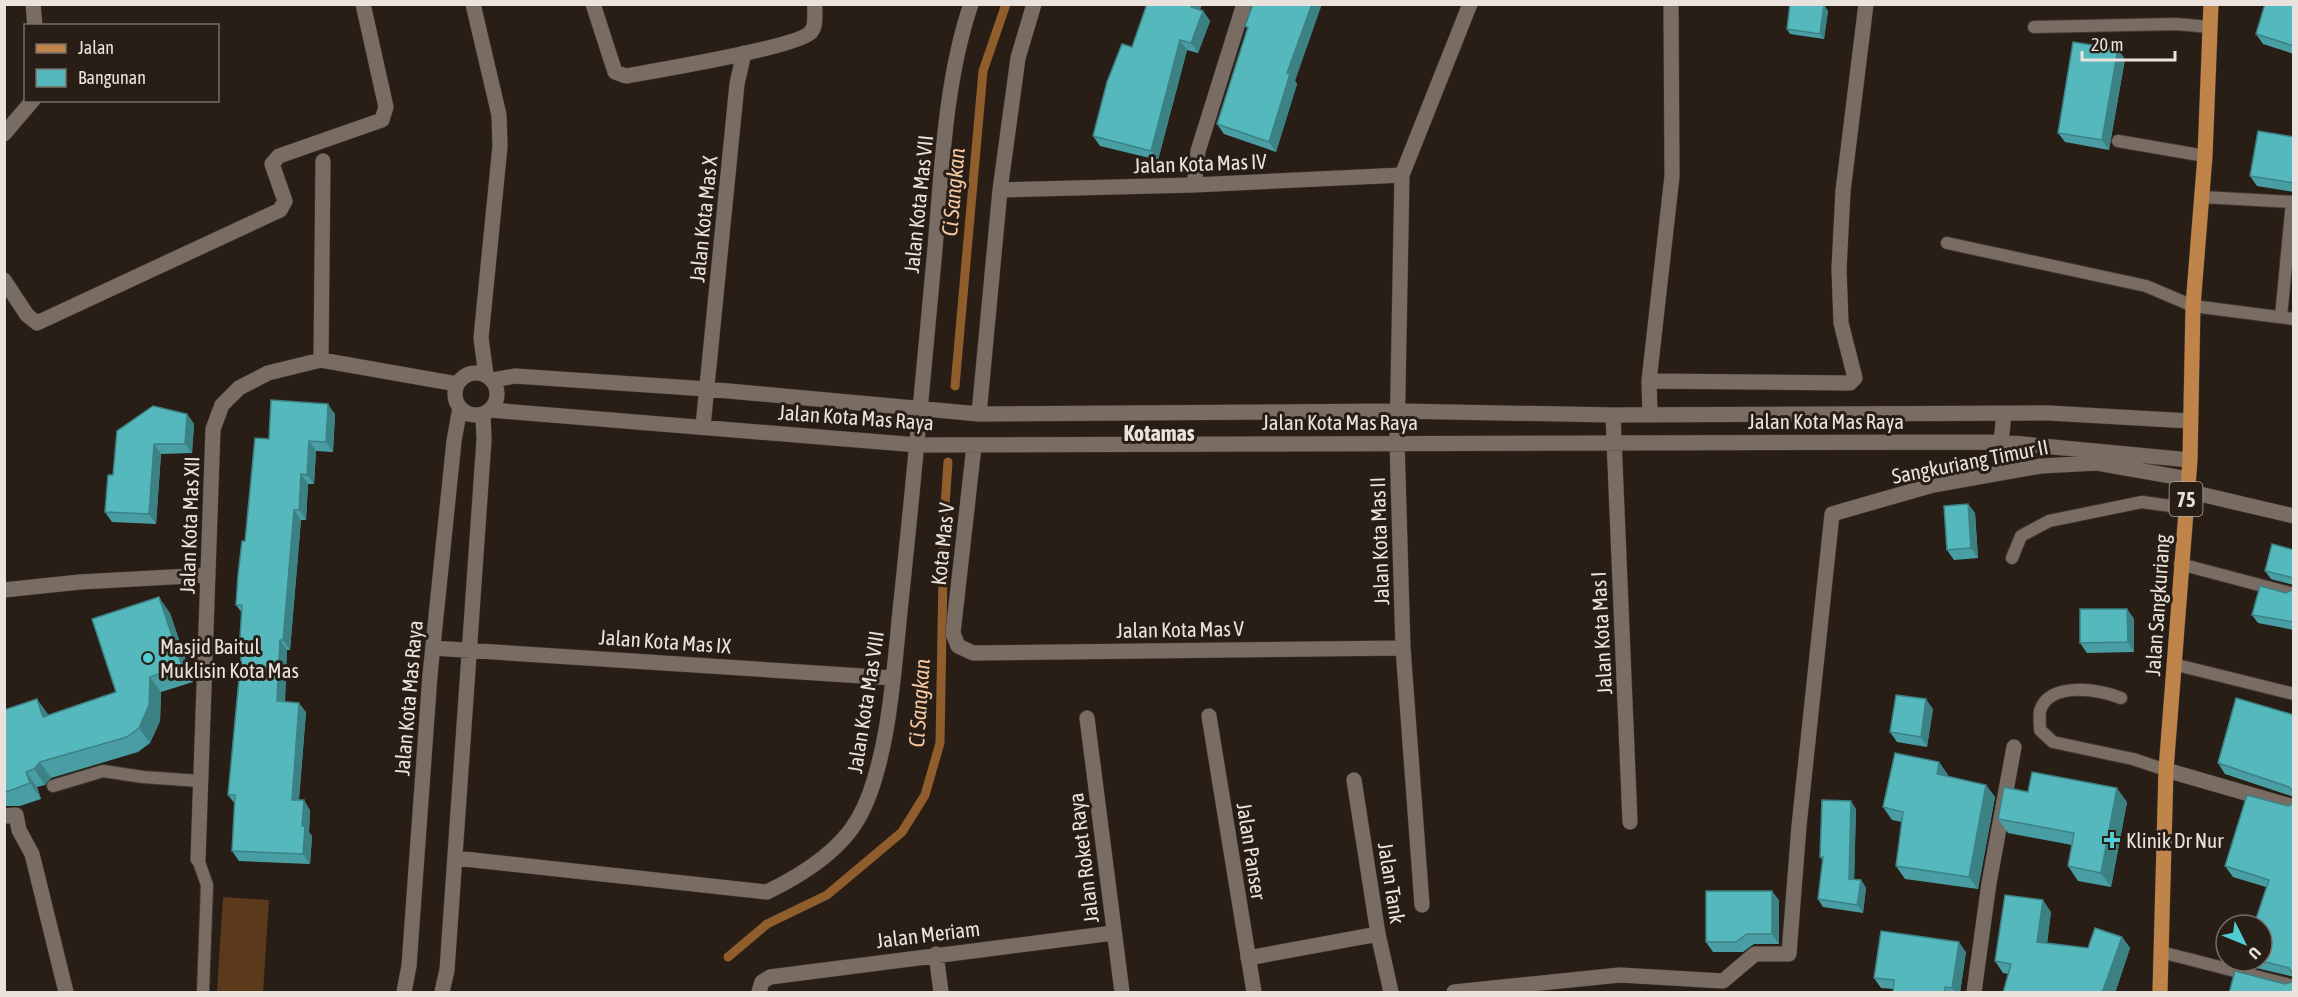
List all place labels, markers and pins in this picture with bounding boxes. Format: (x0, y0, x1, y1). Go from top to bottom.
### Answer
place label: Masjid Baitul Muklisin Kota Mas (160, 634, 299, 682)
marker: Masjid Baitul Muklisin Kota Mas (141, 651, 155, 665)
place label: Klinik Dr Nur (2126, 828, 2224, 852)
marker: Klinik Dr Nur (2103, 831, 2121, 849)

